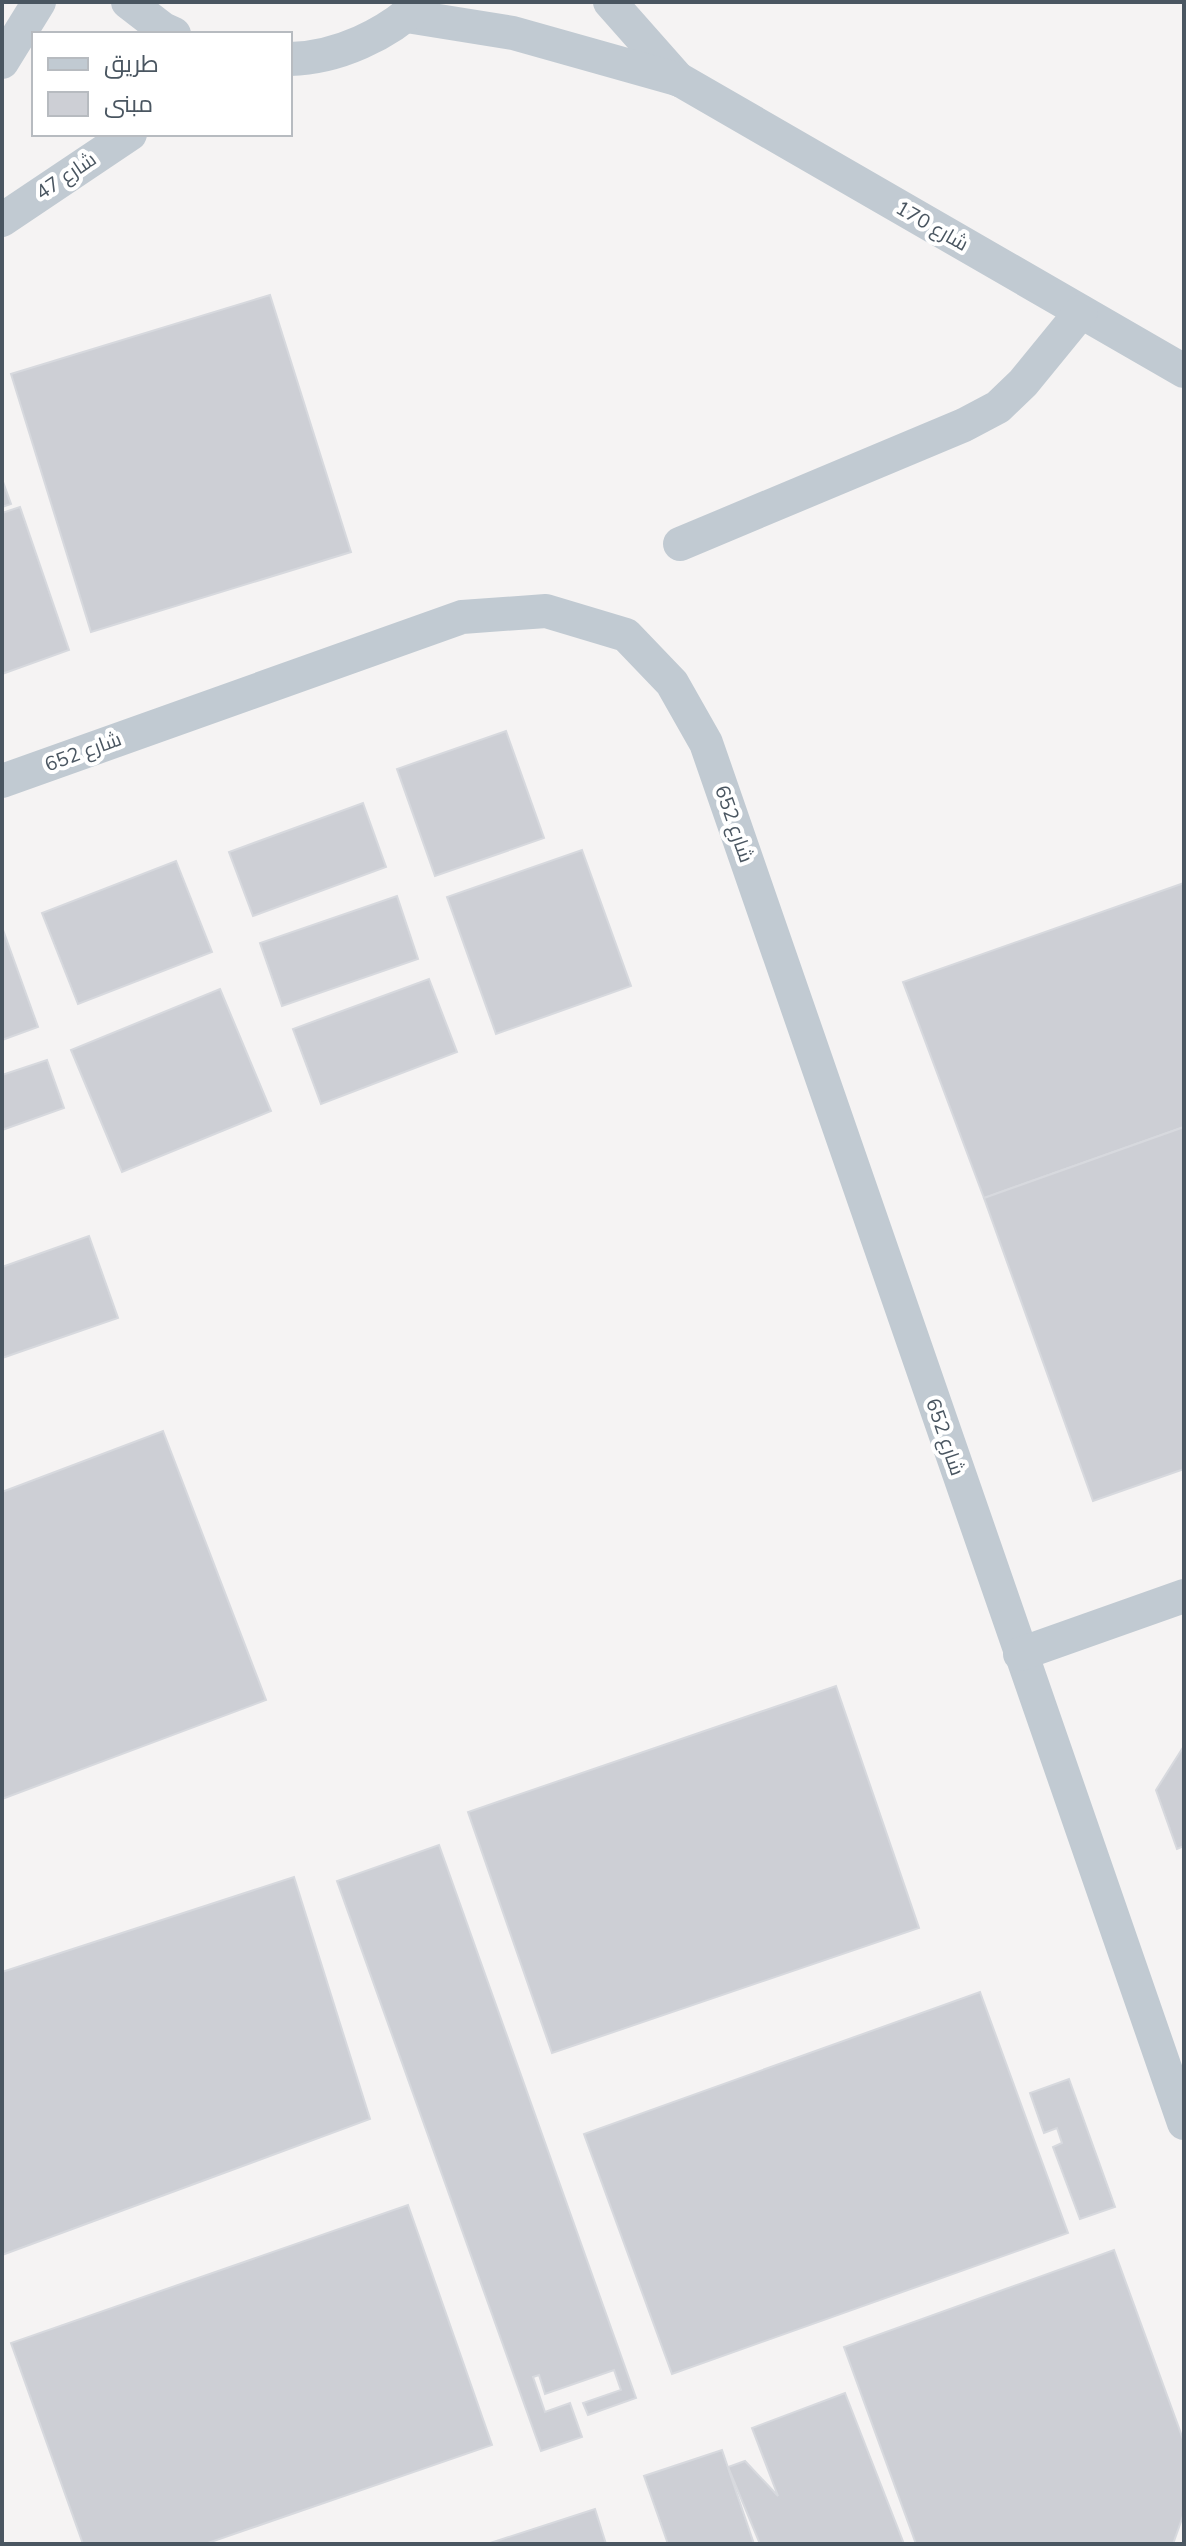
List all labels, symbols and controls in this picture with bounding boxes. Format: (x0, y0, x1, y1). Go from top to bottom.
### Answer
legend (32, 32, 292, 136)
text: طريق (104, 48, 159, 80)
text: مبنى (104, 88, 153, 120)
street label: شارع 47 (30, 146, 102, 206)
street label: شارع 170 (891, 194, 973, 258)
street label: شارع 652 (41, 726, 125, 778)
street label: شارع 652 (708, 782, 760, 866)
street label: شارع 652 (919, 1395, 971, 1479)

